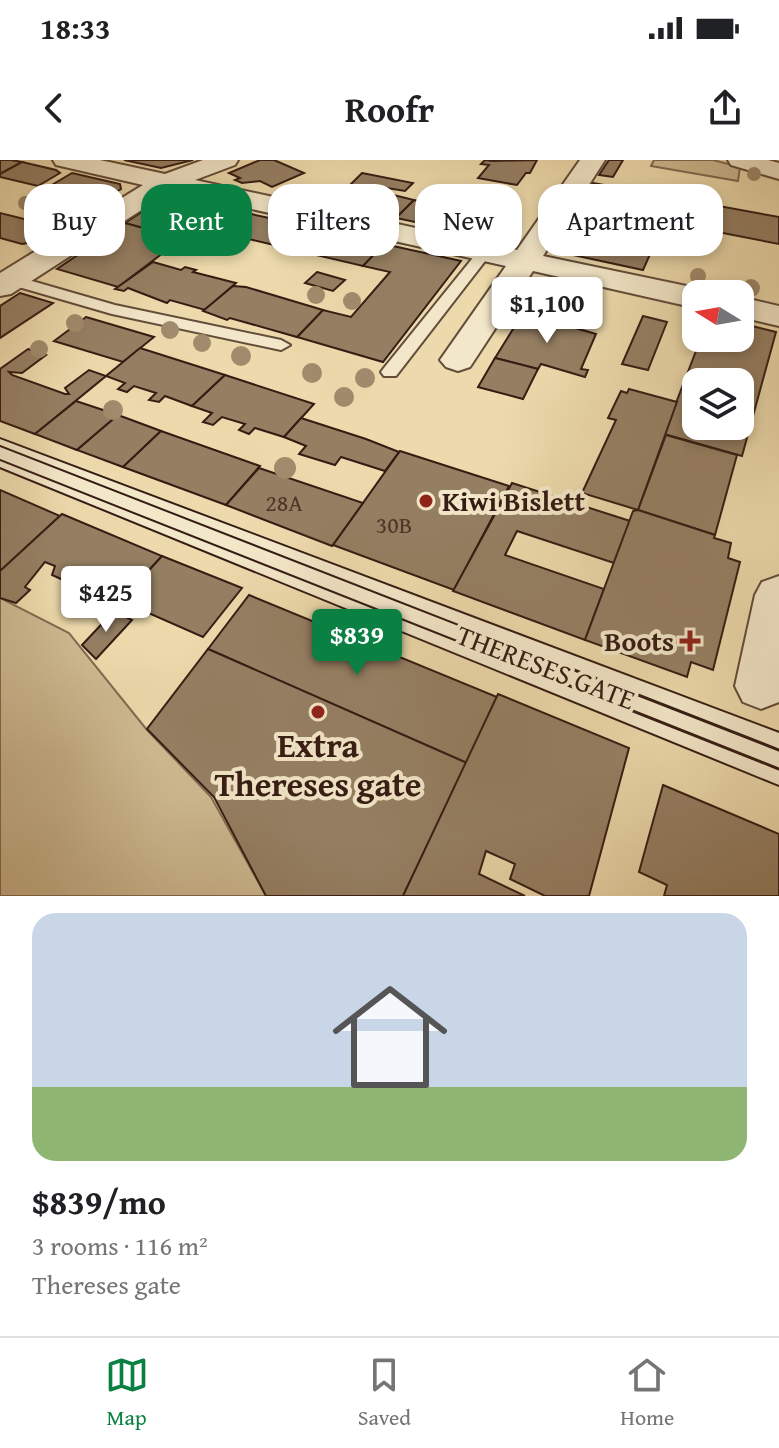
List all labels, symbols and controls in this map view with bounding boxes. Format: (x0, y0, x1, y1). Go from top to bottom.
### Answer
text: 18:33 (40, 6, 111, 50)
text: Roofr (345, 82, 434, 135)
icon: back (32, 86, 76, 130)
icon: share (703, 86, 747, 130)
chip: Buy (24, 184, 125, 256)
chip: Rent (141, 184, 252, 256)
chip: Filters (268, 184, 399, 256)
chip: New (415, 184, 522, 256)
chip: Apartment (538, 184, 723, 256)
pin: $1,100 (482, 277, 612, 345)
north arrow (682, 280, 754, 352)
map controls (682, 280, 754, 440)
text: $1,100 (510, 283, 584, 322)
button: layers (682, 368, 754, 440)
place label: Kiwi Bislett (442, 480, 585, 521)
house number: 28A (265, 485, 303, 520)
marker: Kiwi Bislett (417, 492, 435, 510)
house number: 30B (376, 507, 412, 542)
pin: $425 (59, 566, 153, 634)
text: $425 (79, 572, 133, 611)
pin: $839 (310, 609, 404, 677)
street label: THERESES GATE (451, 614, 641, 719)
text: $839 (330, 615, 384, 654)
place label: Boots (604, 620, 674, 661)
marker: Boots (681, 632, 699, 650)
marker: Extra Thereses gate (309, 703, 327, 721)
place label: Extra Thereses gate (215, 720, 421, 808)
icon: home (318, 965, 462, 1109)
text: $839/mo (32, 1177, 166, 1226)
text: 3 rooms · 116 m² (32, 1226, 208, 1265)
text: Thereses gate (32, 1265, 181, 1304)
tab: Map (105, 1353, 149, 1433)
tab: Saved (358, 1353, 411, 1433)
tab: Home (620, 1353, 674, 1433)

